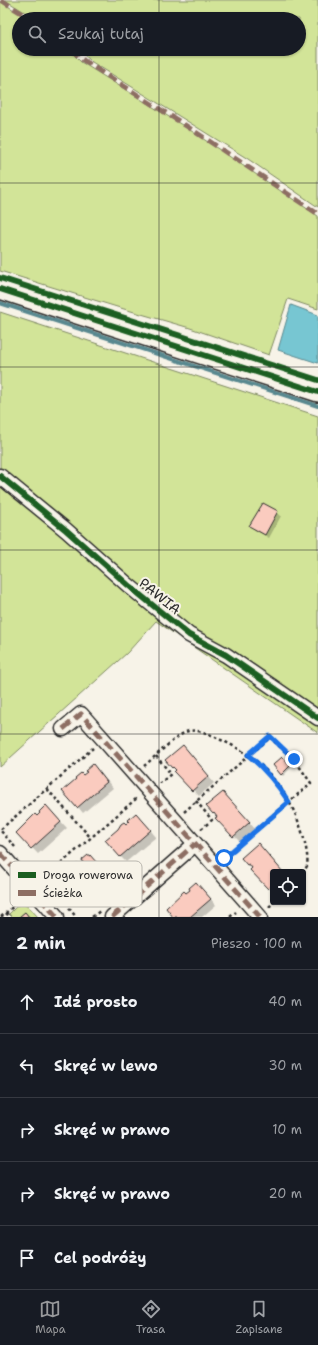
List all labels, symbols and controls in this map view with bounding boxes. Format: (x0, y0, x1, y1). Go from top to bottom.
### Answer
search box (12, 12, 306, 56)
icon: search (26, 23, 48, 45)
text: Szukaj tutaj (58, 24, 144, 44)
street label: PAWIA (136, 574, 184, 618)
route end (285, 750, 303, 768)
route start (215, 849, 233, 867)
legend (10, 861, 142, 907)
text: Droga rowerowa (43, 868, 133, 883)
map controls (270, 869, 306, 905)
button: locate (270, 869, 306, 905)
text: Ścieżka (43, 885, 82, 901)
text: 2 min (16, 932, 66, 954)
text: Pieszo · 100 m (211, 935, 302, 952)
icon: ahead (16, 991, 38, 1013)
text: Idź prosto (54, 992, 138, 1012)
text: 40 m (268, 993, 302, 1010)
icon: left (16, 1055, 38, 1077)
text: Skręć w lewo (54, 1056, 158, 1076)
text: 30 m (268, 1057, 302, 1074)
icon: right (16, 1119, 38, 1141)
text: Skręć w prawo (54, 1120, 170, 1140)
text: 10 m (272, 1121, 302, 1138)
icon: right (16, 1183, 38, 1205)
text: Skręć w prawo (54, 1184, 170, 1204)
text: 20 m (269, 1185, 302, 1202)
icon: arrive (16, 1247, 38, 1269)
text: Cel podróży (54, 1248, 146, 1268)
tab: Mapa (35, 1298, 66, 1337)
tab: Trasa (136, 1298, 165, 1337)
tab: Zapisane (236, 1298, 283, 1337)

